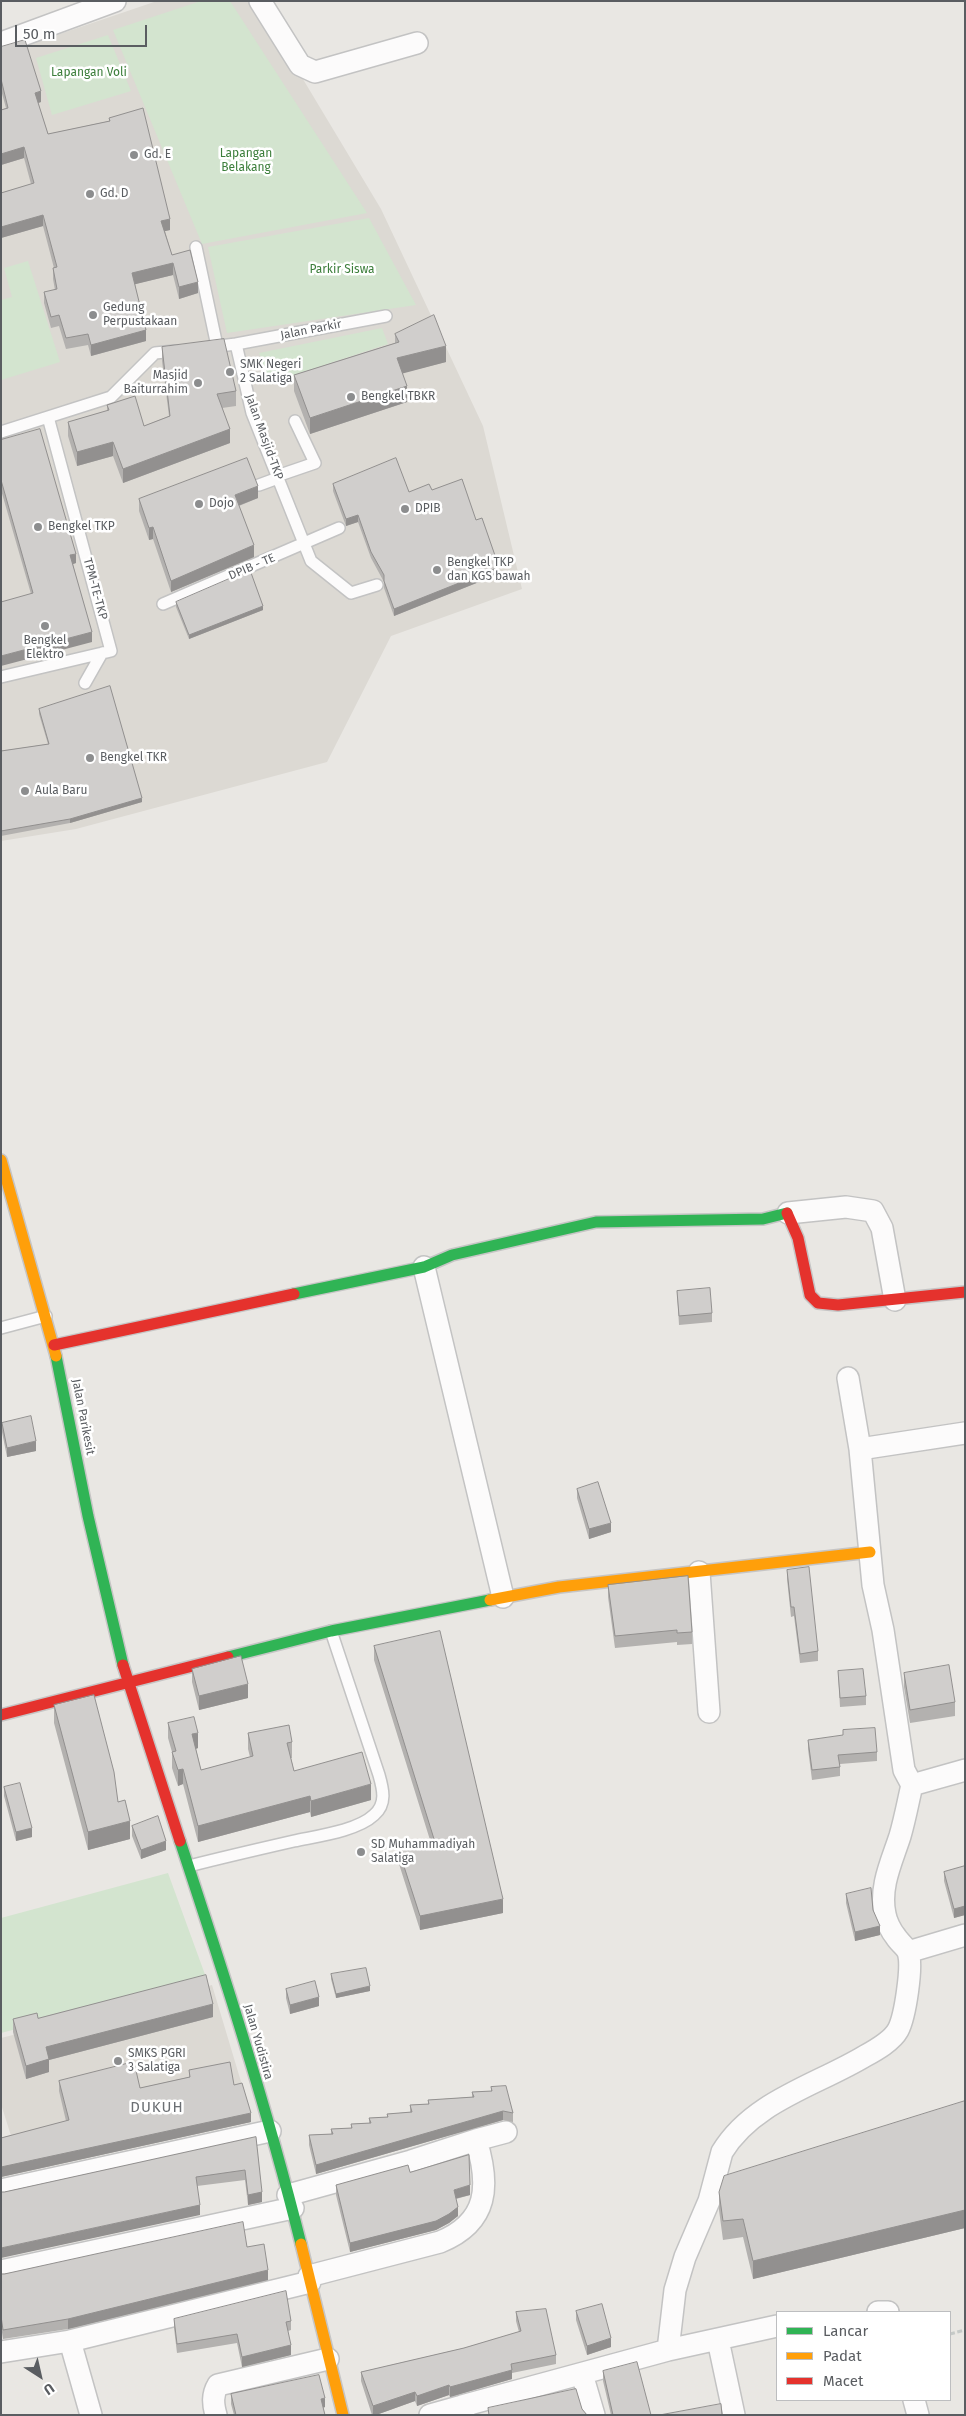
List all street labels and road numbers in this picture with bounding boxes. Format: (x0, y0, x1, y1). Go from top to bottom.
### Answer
street label: Jalan Parkir (279, 317, 343, 343)
street label: Jalan Masjid-TKP (242, 392, 286, 482)
street label: DPIB - TE (226, 551, 278, 583)
street label: TPM-TE-TKP (80, 557, 110, 621)
street label: Jalan Parikesit (69, 1378, 97, 1456)
street label: Jalan Yudistira (240, 2003, 276, 2081)

